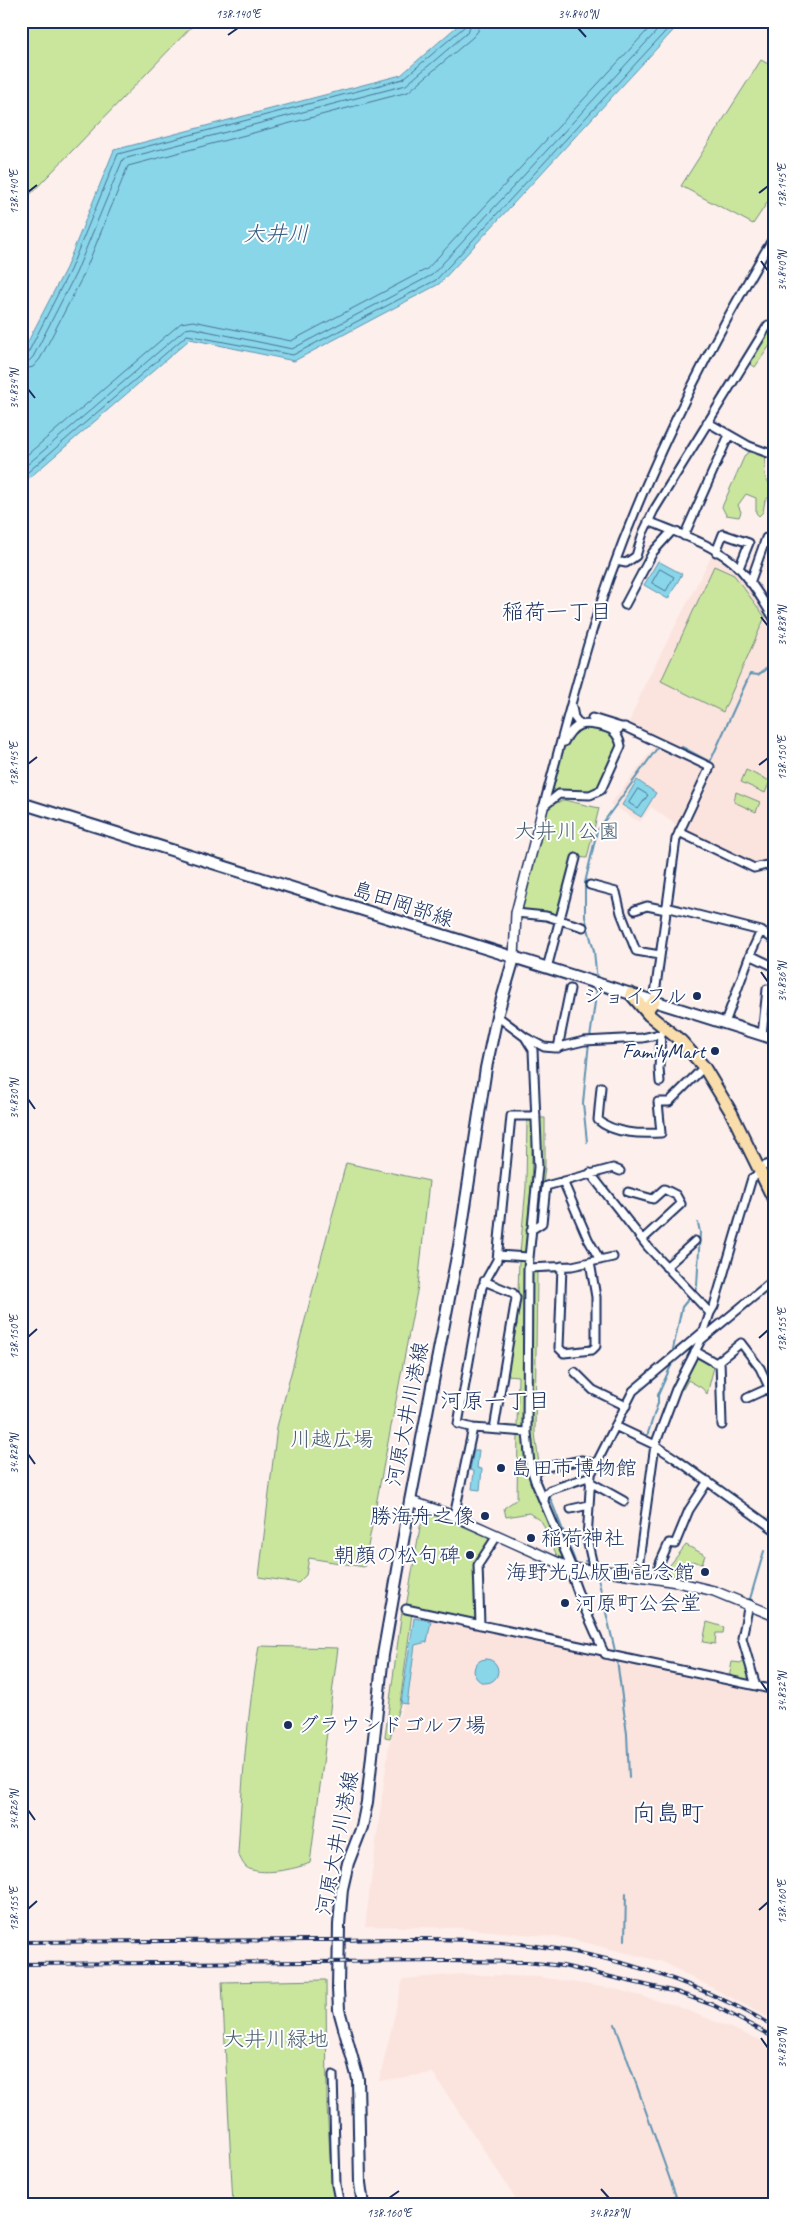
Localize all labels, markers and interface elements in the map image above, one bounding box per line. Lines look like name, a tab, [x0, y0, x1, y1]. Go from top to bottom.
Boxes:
text: 138.140°E	[216, 6, 262, 22]
text: 34.840°N	[558, 6, 600, 22]
text: 138.145°E	[774, 162, 790, 208]
text: 138.140°E	[6, 168, 22, 214]
water label: 大井川	[243, 220, 309, 248]
text: 34.840°N	[774, 249, 790, 291]
text: 34.834°N	[6, 367, 22, 409]
district label: 稲荷一丁目	[502, 598, 612, 626]
text: 34.838°N	[774, 604, 790, 646]
text: 138.150°E	[774, 734, 790, 780]
text: 138.145°E	[6, 740, 22, 786]
park label: 大井川公園	[515, 818, 620, 844]
street label: 島田岡部線	[349, 875, 457, 933]
text: 34.836°N	[774, 960, 790, 1002]
place label: ジョイフル	[583, 983, 687, 1009]
marker: ジョイフル	[691, 990, 703, 1002]
place label: FamilyMart	[622, 1038, 707, 1064]
marker: FamilyMart	[709, 1045, 721, 1057]
text: 34.830°N	[6, 1077, 22, 1119]
text: 138.155°E	[774, 1306, 790, 1352]
text: 138.150°E	[6, 1313, 22, 1359]
street label: 河原大井川港線	[380, 1339, 434, 1489]
district label: 河原一丁目	[440, 1387, 550, 1415]
park label: 川越広場	[290, 1426, 374, 1452]
text: 34.828°N	[6, 1432, 22, 1474]
place label: 島田市博物館	[511, 1455, 637, 1481]
marker: 島田市博物館	[495, 1462, 507, 1474]
place label: 勝海舟之像	[370, 1503, 475, 1529]
marker: 勝海舟之像	[479, 1510, 491, 1522]
place label: 稲荷神社	[541, 1525, 625, 1551]
marker: 稲荷神社	[525, 1532, 537, 1544]
place label: 朝顔の松句碑	[334, 1542, 460, 1568]
marker: 朝顔の松句碑	[464, 1549, 476, 1561]
place label: 海野光弘版画記念館	[506, 1559, 695, 1585]
marker: 海野光弘版画記念館	[699, 1566, 711, 1578]
place label: 河原町公会堂	[575, 1590, 701, 1616]
marker: 河原町公会堂	[559, 1597, 571, 1609]
text: 34.832°N	[774, 1670, 790, 1712]
place label: グラウンドゴルフ場	[298, 1712, 486, 1738]
marker: グラウンドゴルフ場	[282, 1719, 294, 1731]
street label: 河原大井川港線	[310, 1768, 364, 1918]
text: 34.826°N	[6, 1788, 22, 1830]
district label: 向島町	[632, 1798, 704, 1828]
text: 138.160°E	[774, 1878, 790, 1924]
text: 138.155°E	[6, 1885, 22, 1931]
park label: 大井川緑地	[224, 2026, 329, 2052]
text: 34.830°N	[774, 2026, 790, 2068]
text: 138.160°E	[367, 2205, 413, 2221]
text: 34.828°N	[589, 2205, 631, 2221]

